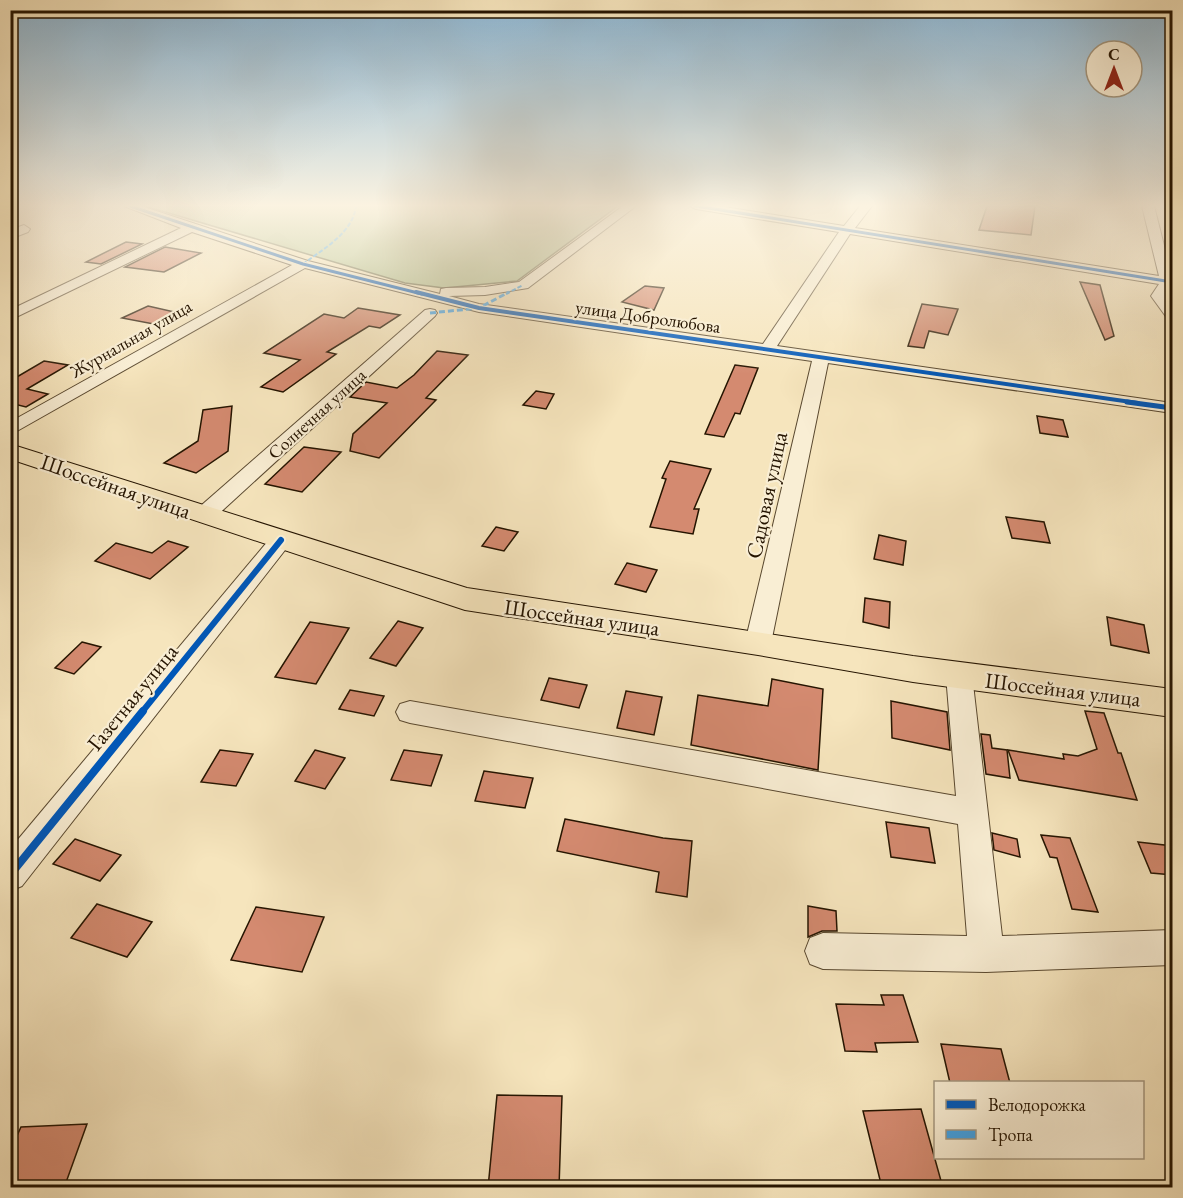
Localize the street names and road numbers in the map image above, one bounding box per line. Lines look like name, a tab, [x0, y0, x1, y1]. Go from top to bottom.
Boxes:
street label: Журнальная улица	[65, 294, 196, 383]
street label: улица Добролюбова	[574, 295, 723, 338]
street label: Солнечная улица	[263, 363, 371, 464]
street label: Садовая улица	[739, 429, 794, 561]
street label: Шоссейная улица	[37, 447, 195, 526]
street label: Шоссейная улица	[502, 592, 662, 643]
street label: Газетная улица	[80, 638, 184, 757]
street label: Шоссейная улица	[983, 666, 1143, 713]

